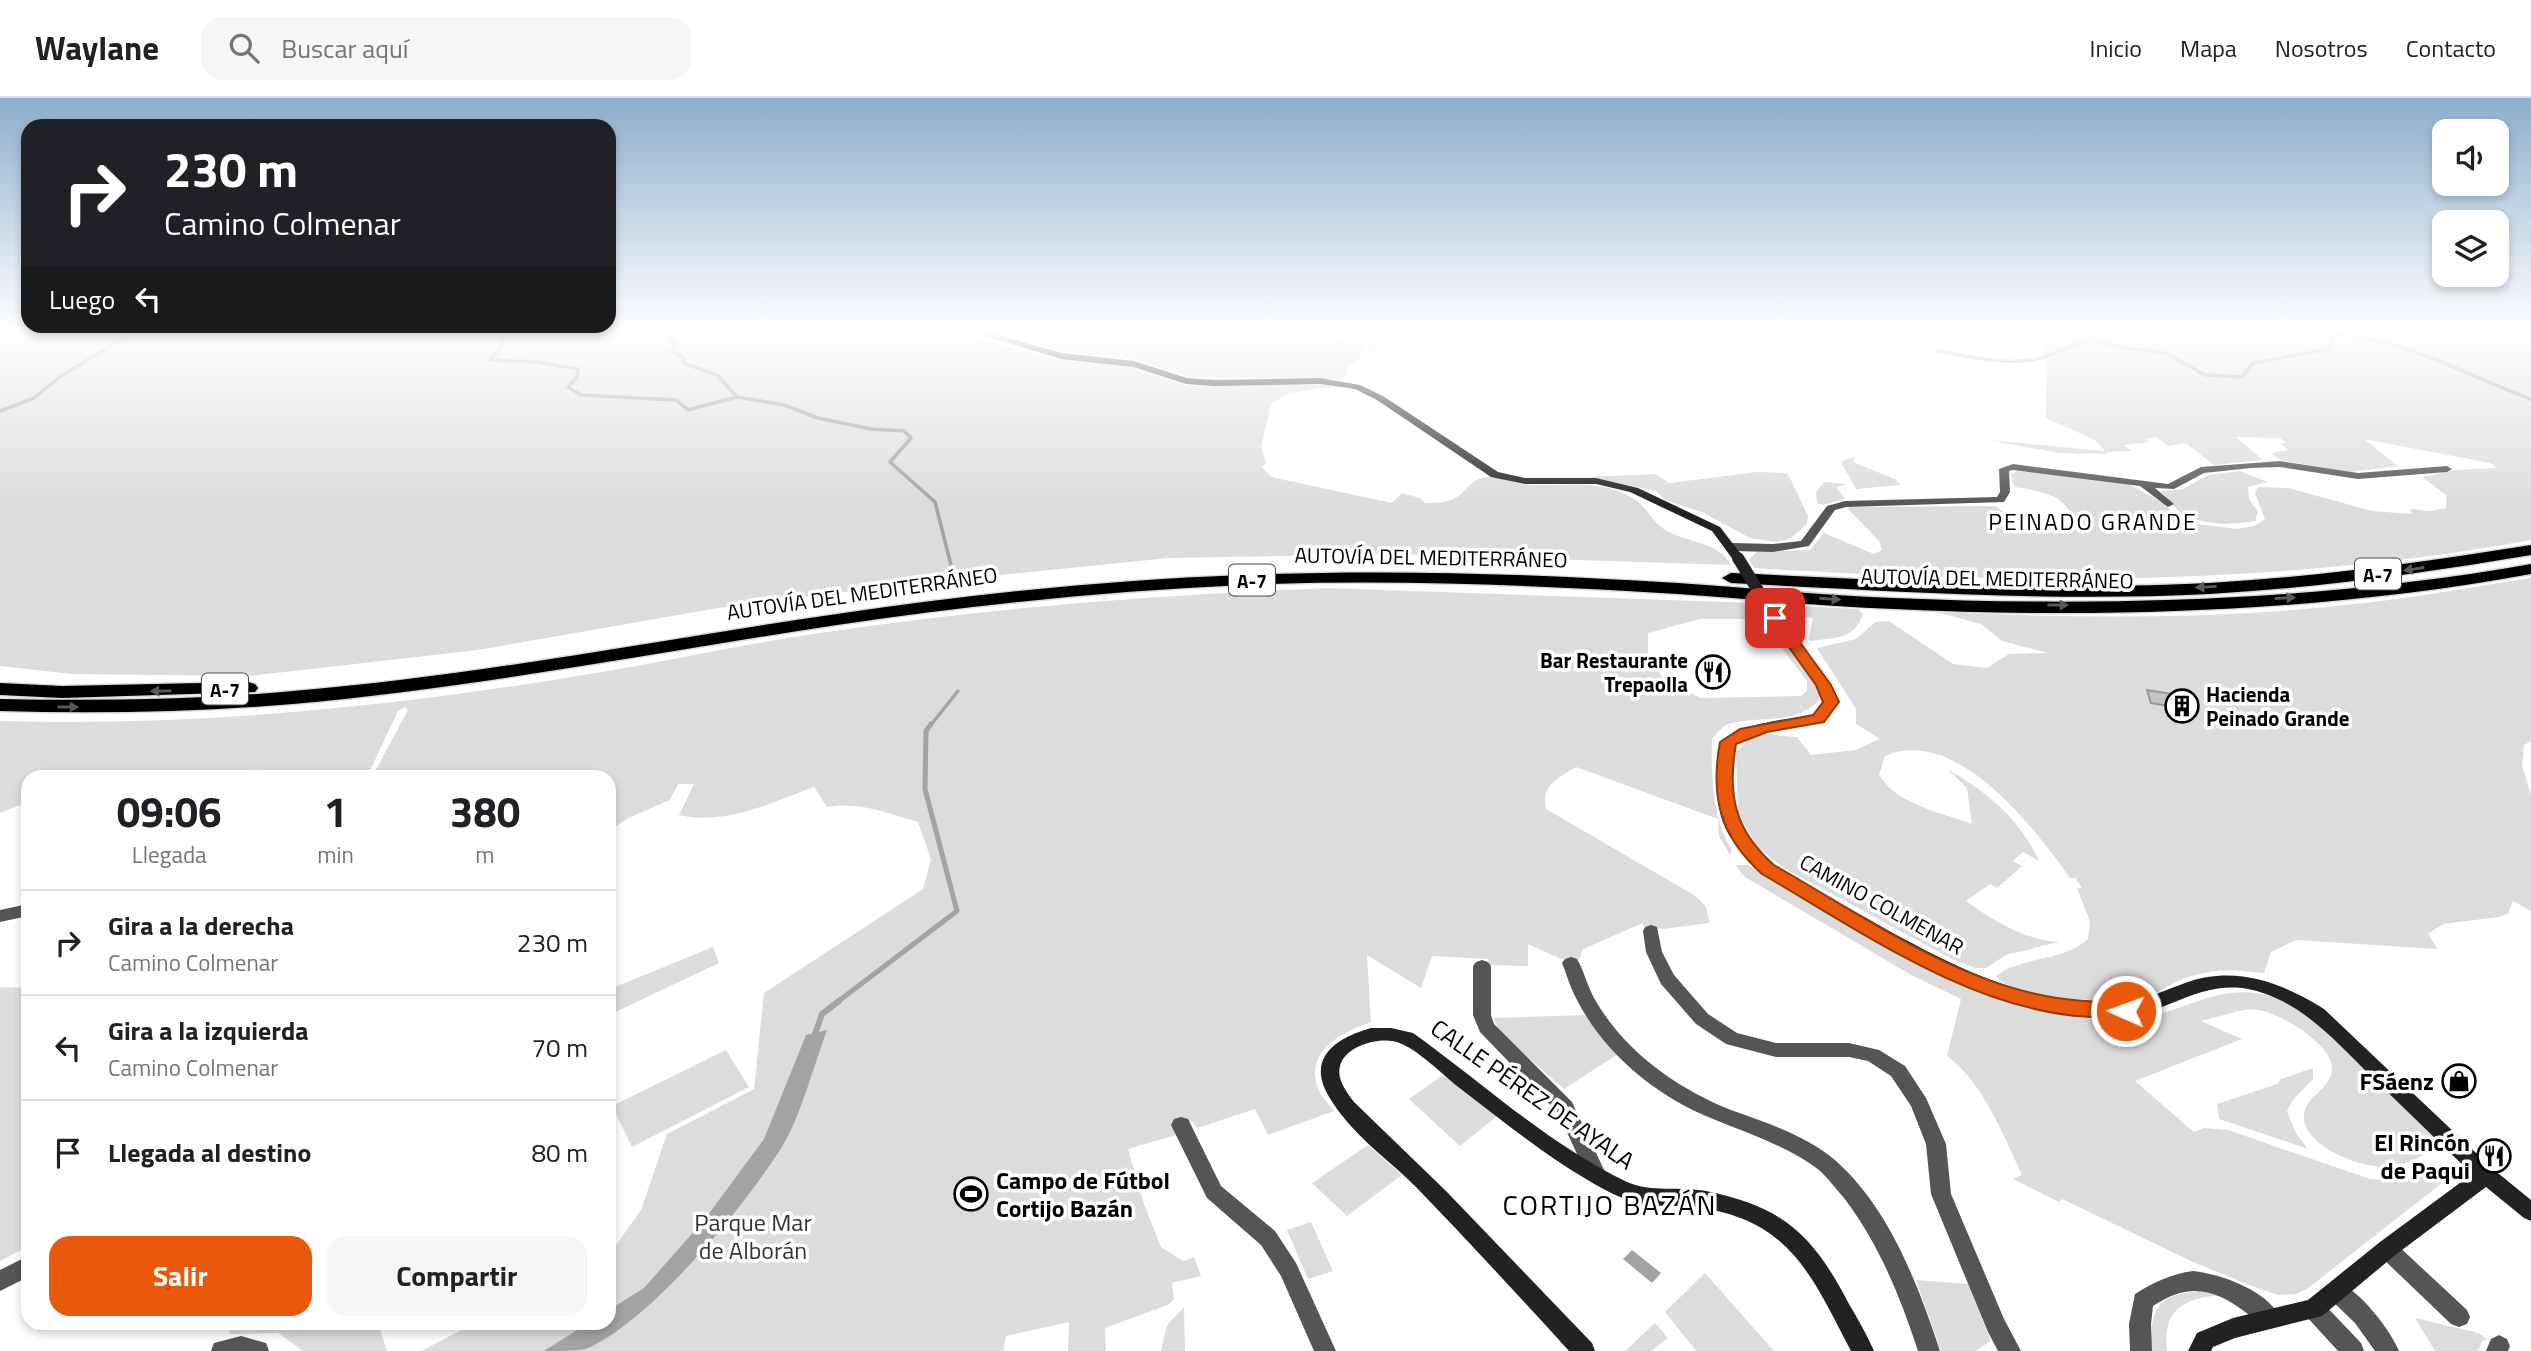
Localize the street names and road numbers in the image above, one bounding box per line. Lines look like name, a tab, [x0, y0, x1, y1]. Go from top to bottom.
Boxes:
street label: AUTOVÍA DEL MEDITERRÁNEO	[1294, 539, 1568, 575]
street label: AUTOVÍA DEL MEDITERRÁNEO	[725, 558, 999, 628]
road number: A-7	[2355, 559, 2401, 589]
street label: AUTOVÍA DEL MEDITERRÁNEO	[1860, 560, 2134, 596]
road number: A-7	[1229, 565, 1275, 596]
road number: A-7	[202, 674, 248, 704]
street label: CAMINO COLMENAR	[1794, 846, 1970, 962]
street label: CALLE PÉREZ DE AYALA	[1424, 1010, 1642, 1178]

